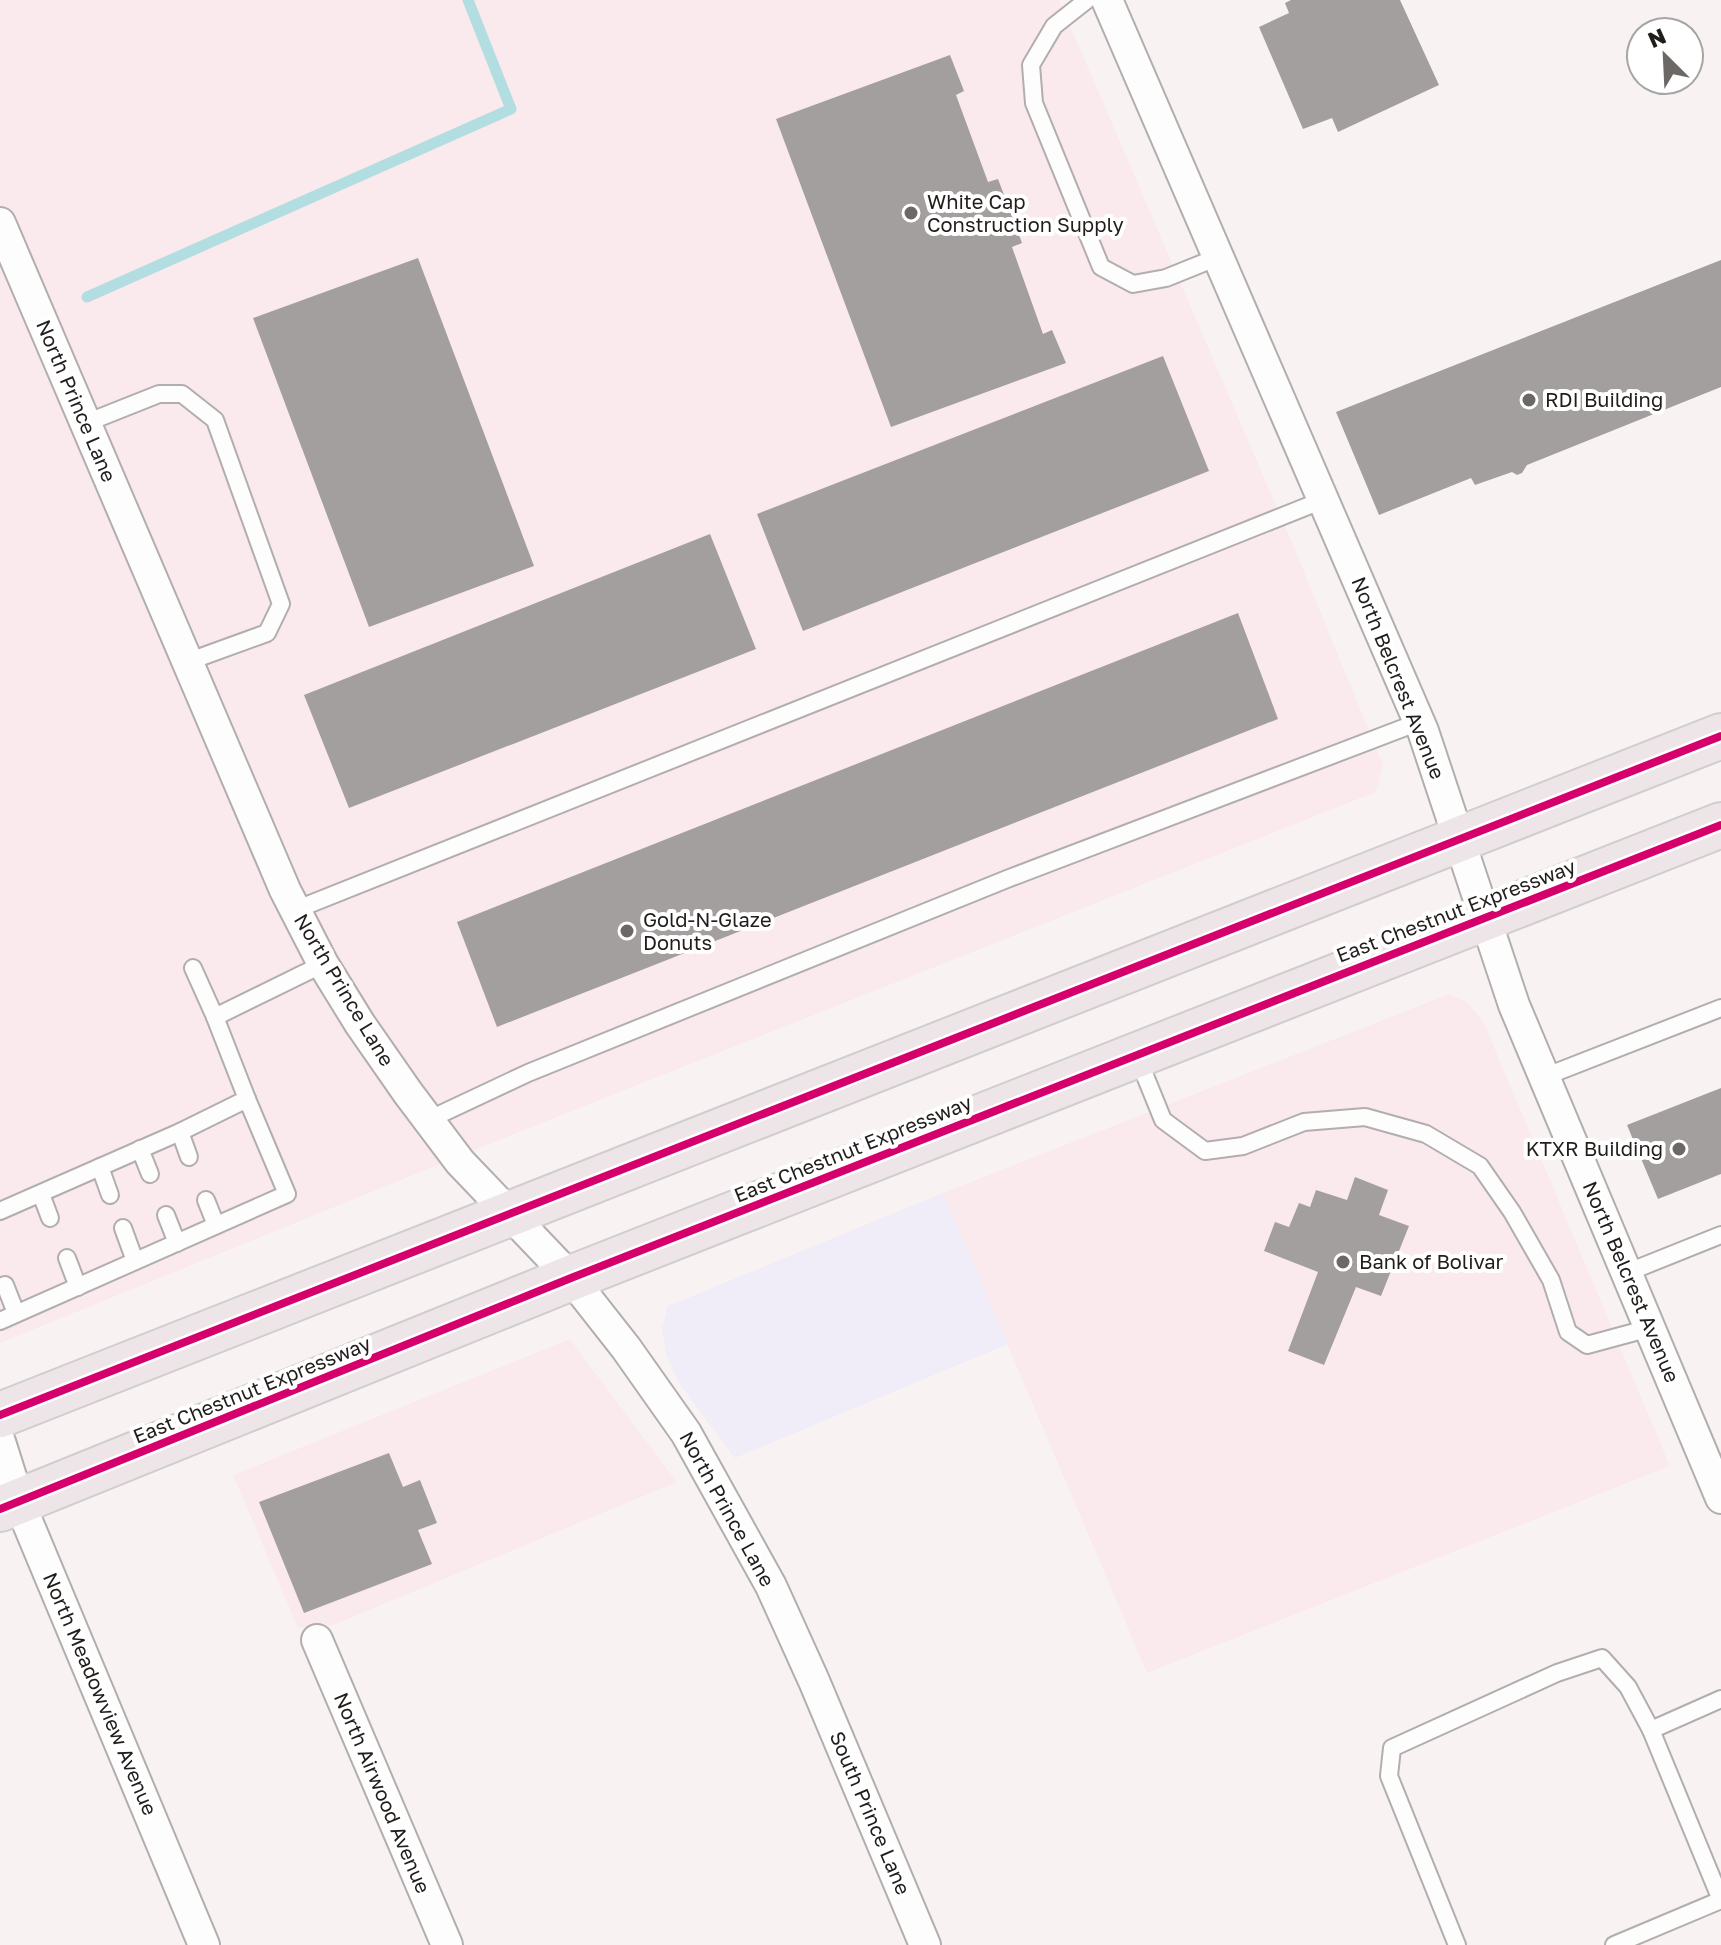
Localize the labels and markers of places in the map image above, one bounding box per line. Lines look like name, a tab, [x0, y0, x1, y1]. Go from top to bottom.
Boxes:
place label: White Cap Construction Supply	[927, 189, 1124, 236]
marker: White Cap Construction Supply	[902, 204, 920, 222]
place label: RDI Building	[1545, 387, 1663, 411]
marker: RDI Building	[1520, 391, 1538, 409]
place label: Gold-N-Glaze Donuts	[643, 907, 772, 954]
marker: Gold-N-Glaze Donuts	[618, 922, 636, 940]
place label: KTXR Building	[1526, 1136, 1663, 1160]
marker: KTXR Building	[1670, 1140, 1688, 1158]
place label: Bank of Bolivar	[1359, 1249, 1503, 1273]
marker: Bank of Bolivar	[1334, 1253, 1352, 1271]

